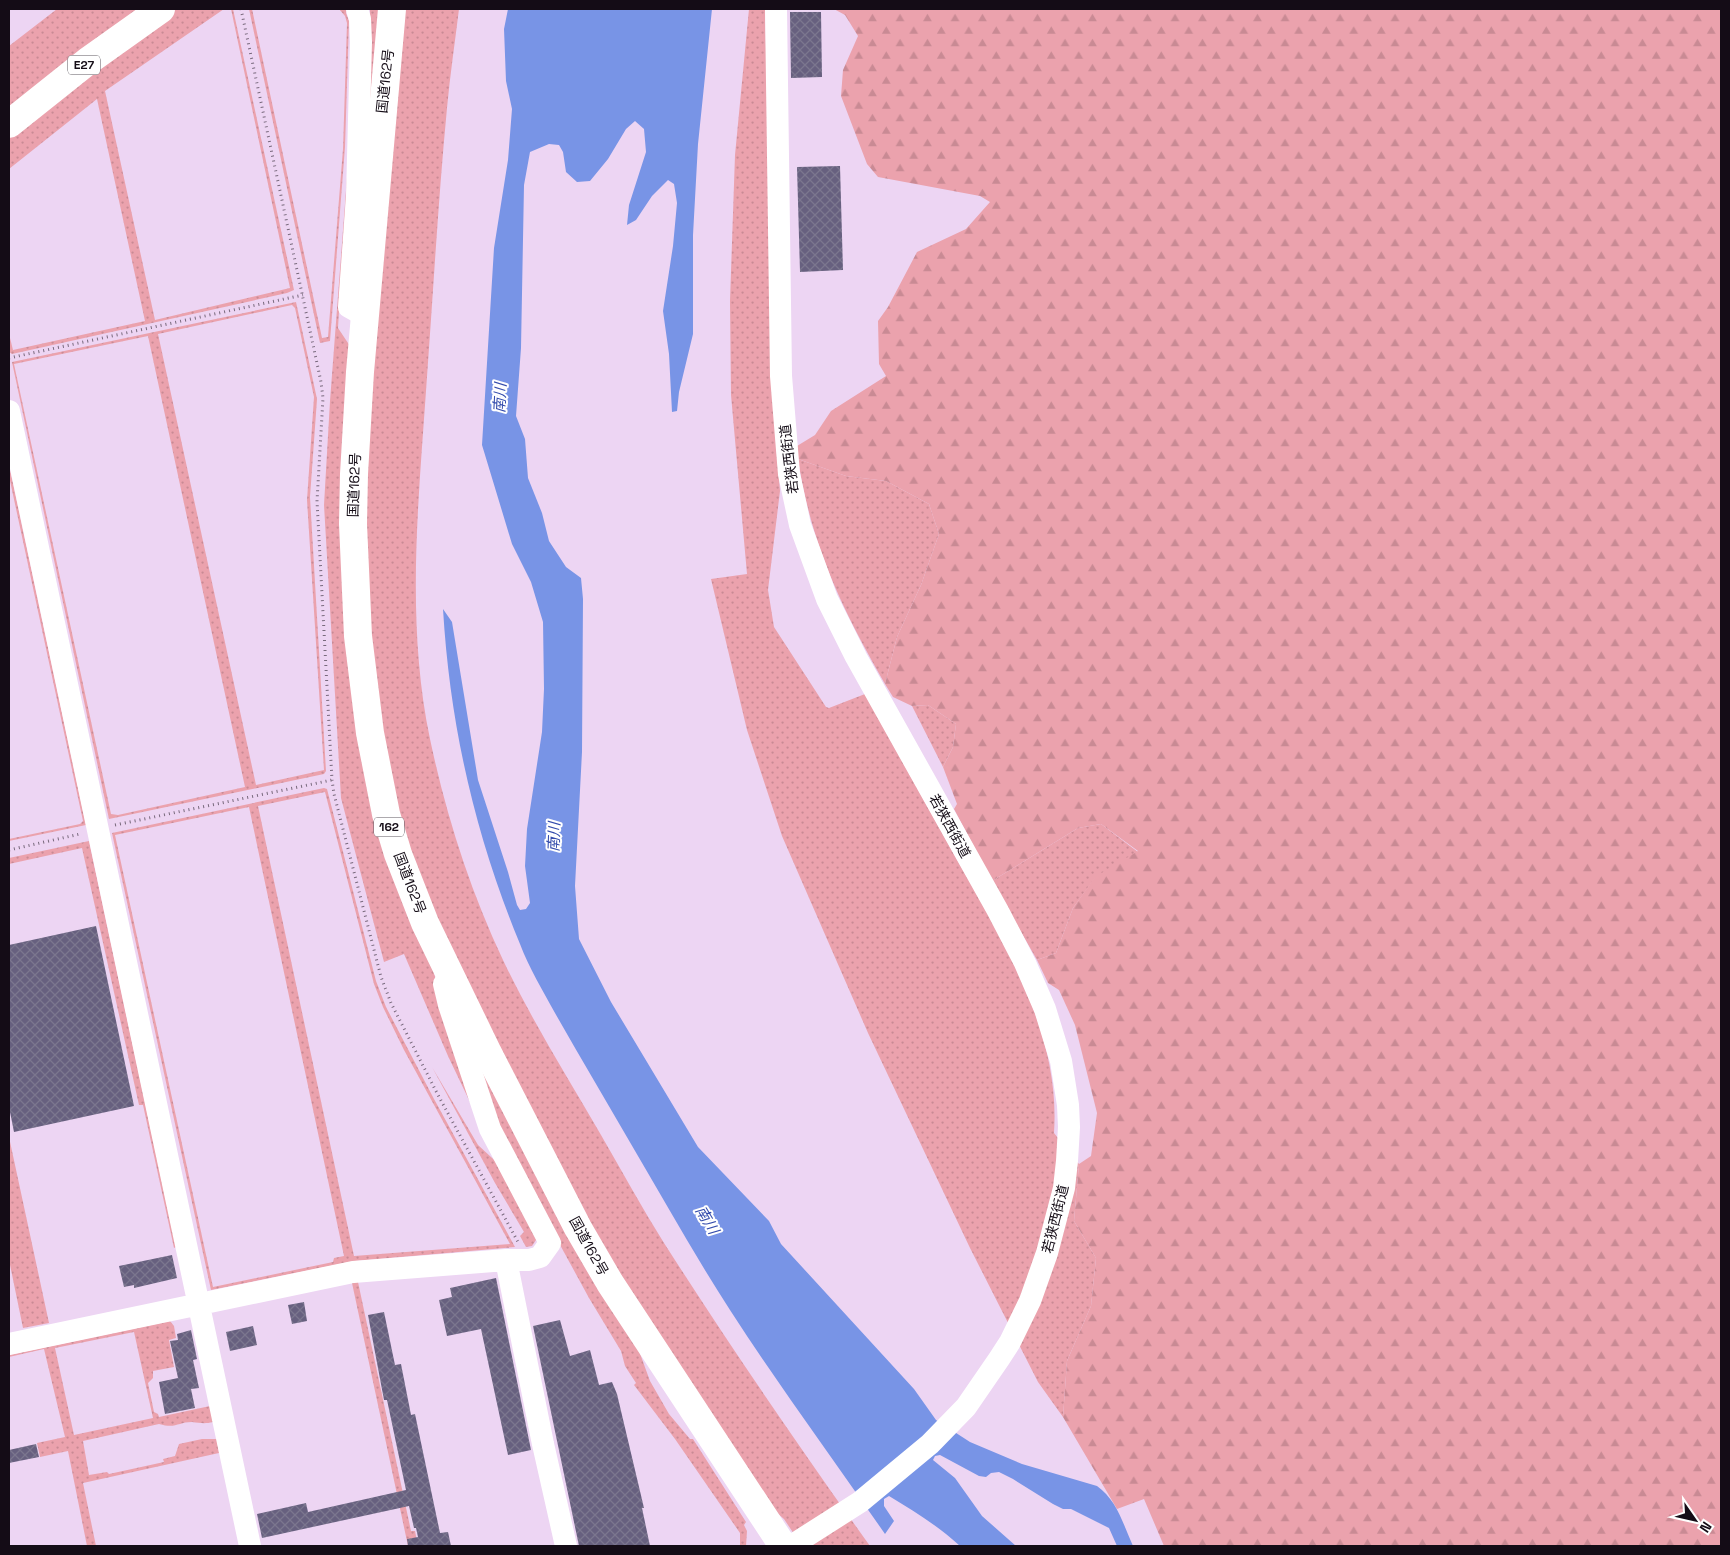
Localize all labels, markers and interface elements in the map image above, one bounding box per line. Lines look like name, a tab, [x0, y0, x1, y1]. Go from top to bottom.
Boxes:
street label: 国道162号	[373, 48, 397, 114]
road number: E27	[68, 56, 100, 74]
water label: 南川	[489, 381, 510, 413]
street label: 若狭西街道	[776, 423, 802, 495]
street label: 国道162号	[344, 452, 364, 518]
street label: 若狭西街道	[925, 791, 975, 861]
road number: 162	[374, 818, 404, 836]
water label: 南川	[543, 820, 564, 852]
street label: 国道162号	[390, 850, 430, 916]
street label: 若狭西街道	[1038, 1183, 1072, 1255]
water label: 南川	[692, 1202, 724, 1239]
street label: 国道162号	[565, 1213, 613, 1279]
north arrow	[1670, 1495, 1720, 1545]
text: N	[1696, 1518, 1716, 1536]

